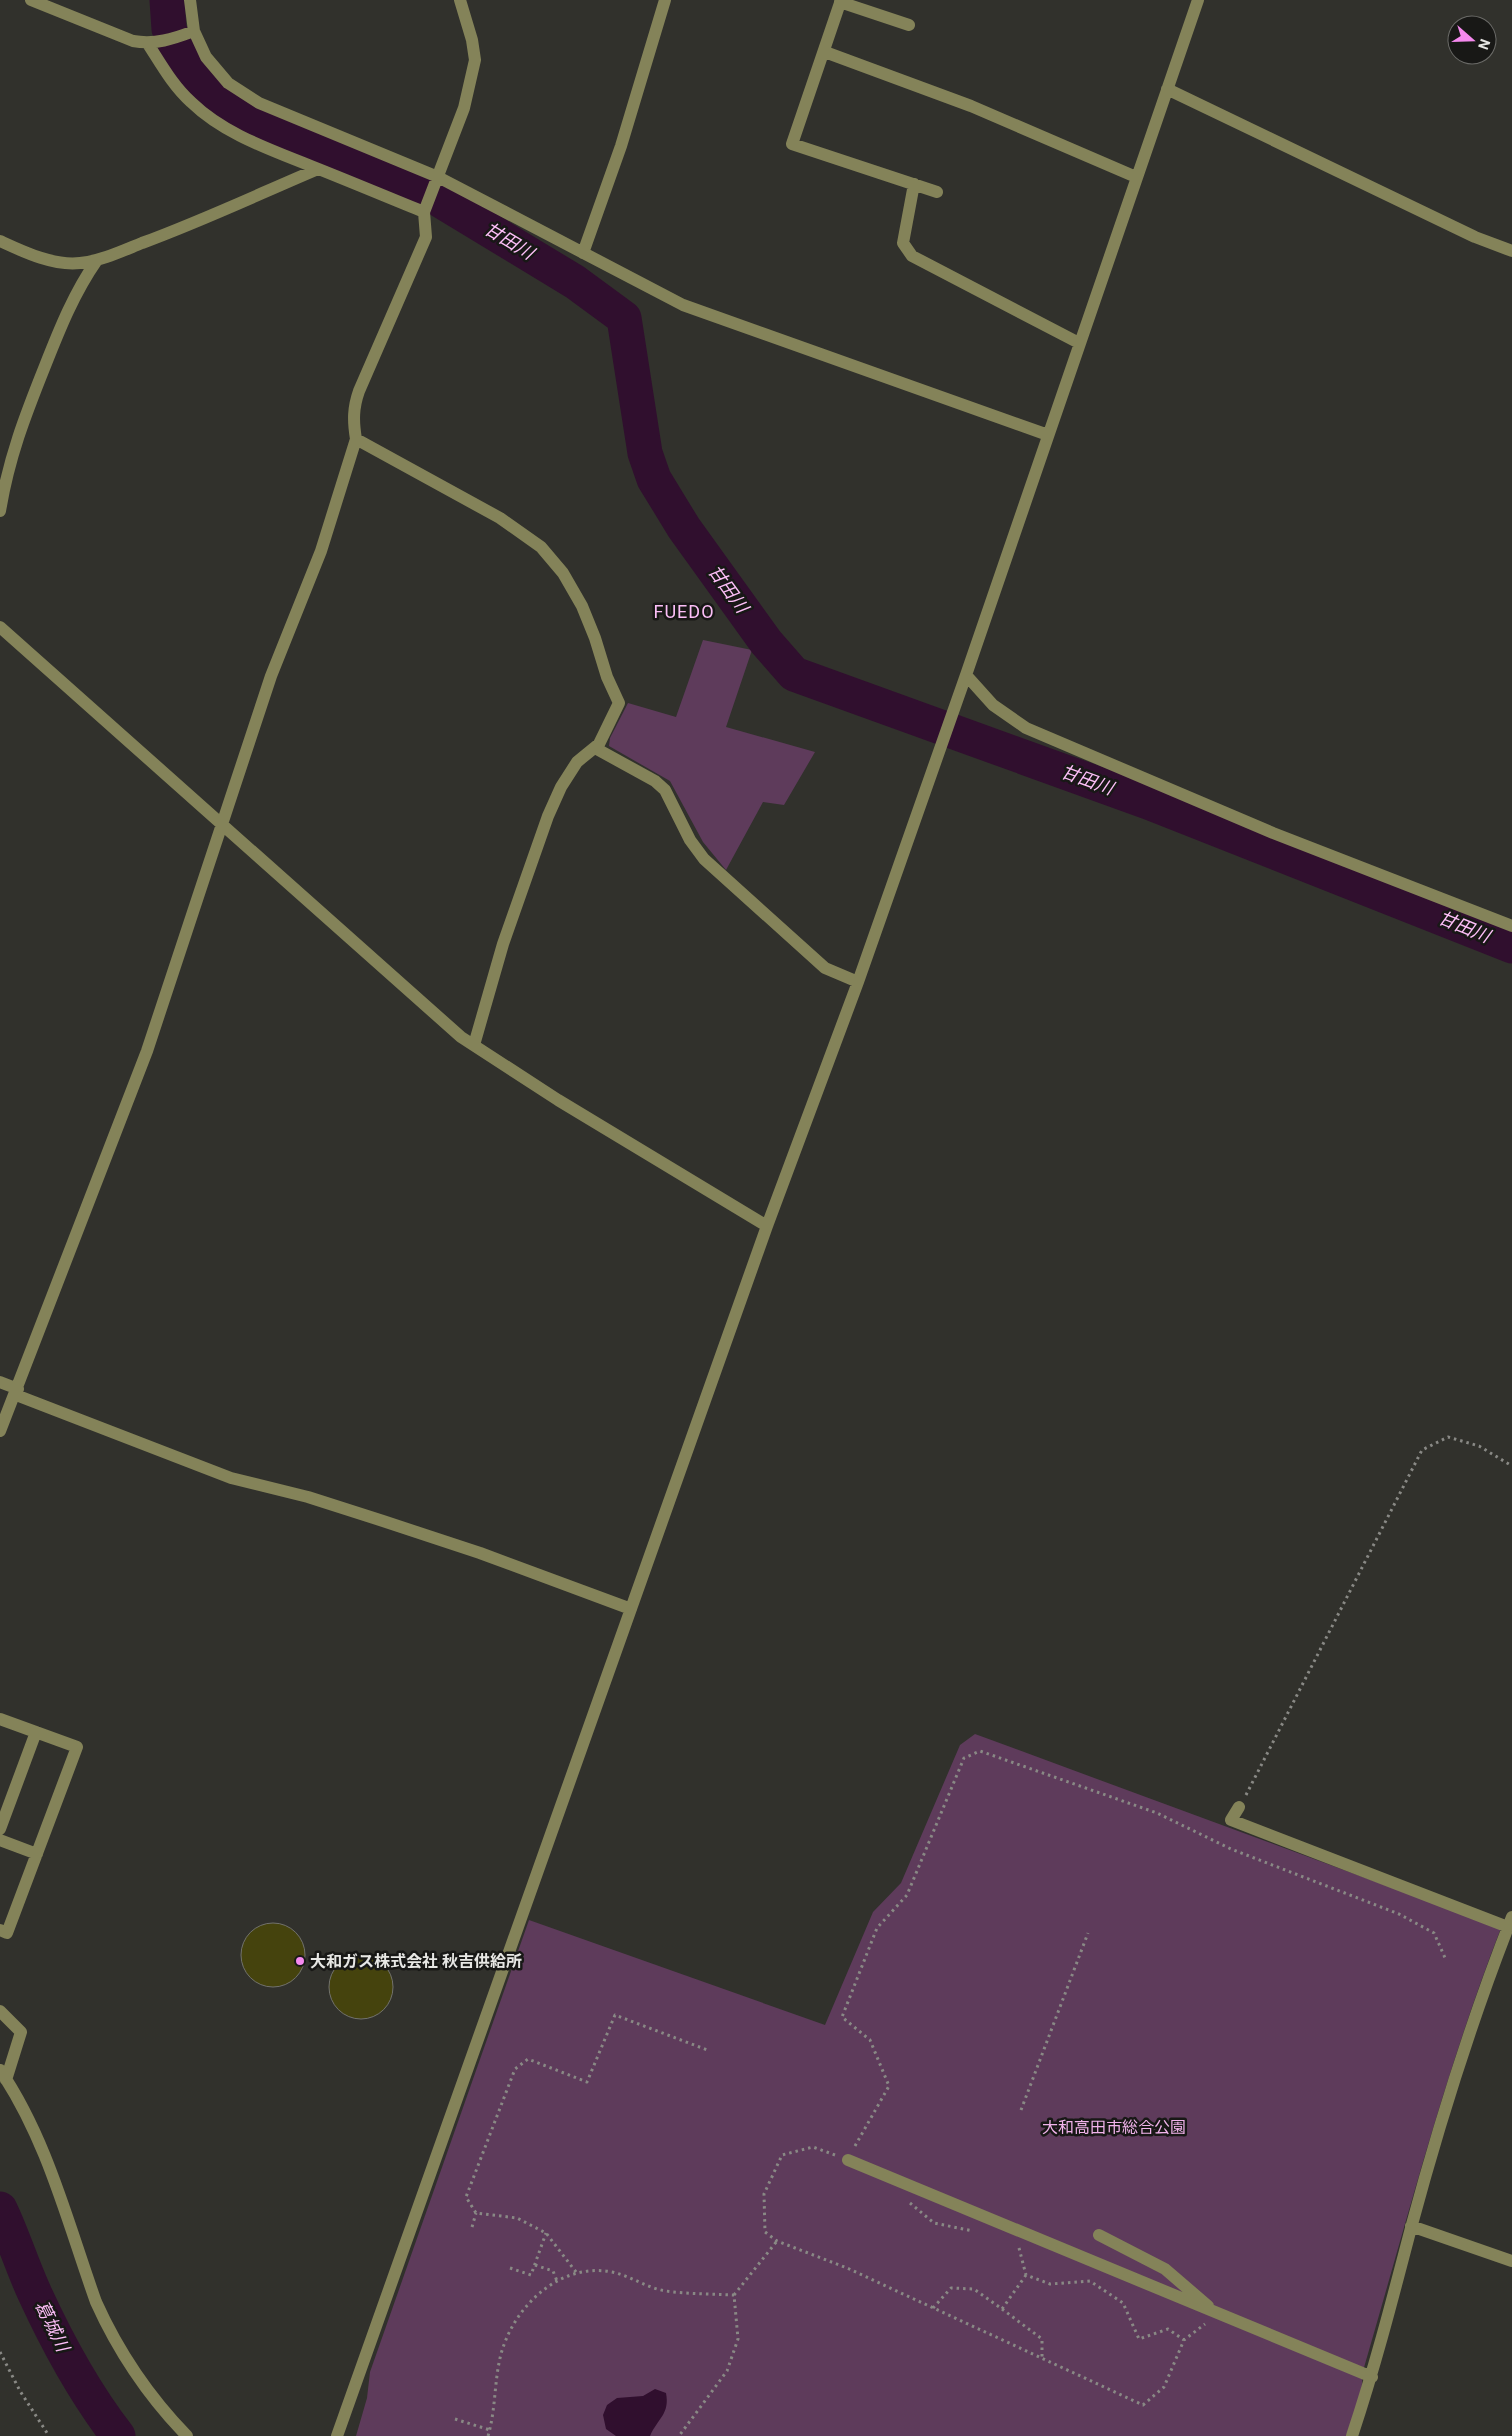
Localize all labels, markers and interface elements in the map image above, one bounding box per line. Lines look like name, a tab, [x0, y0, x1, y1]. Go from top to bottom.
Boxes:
north arrow	[1447, 15, 1497, 65]
text: N	[1475, 37, 1493, 52]
water label: 甘田川	[481, 218, 540, 265]
water label: 甘田川	[704, 561, 754, 618]
district label: FUEDO	[653, 601, 715, 622]
water label: 甘田川	[1058, 760, 1118, 799]
water label: 甘田川	[1435, 907, 1495, 947]
place label: 大和ガス株式会社 秋吉供給所	[310, 1952, 522, 1971]
marker: 大和ガス株式会社 秋吉供給所	[294, 1955, 306, 1967]
park label: 大和高田市総合公園	[1042, 2118, 1186, 2137]
water label: 葛城川	[31, 2297, 75, 2356]

